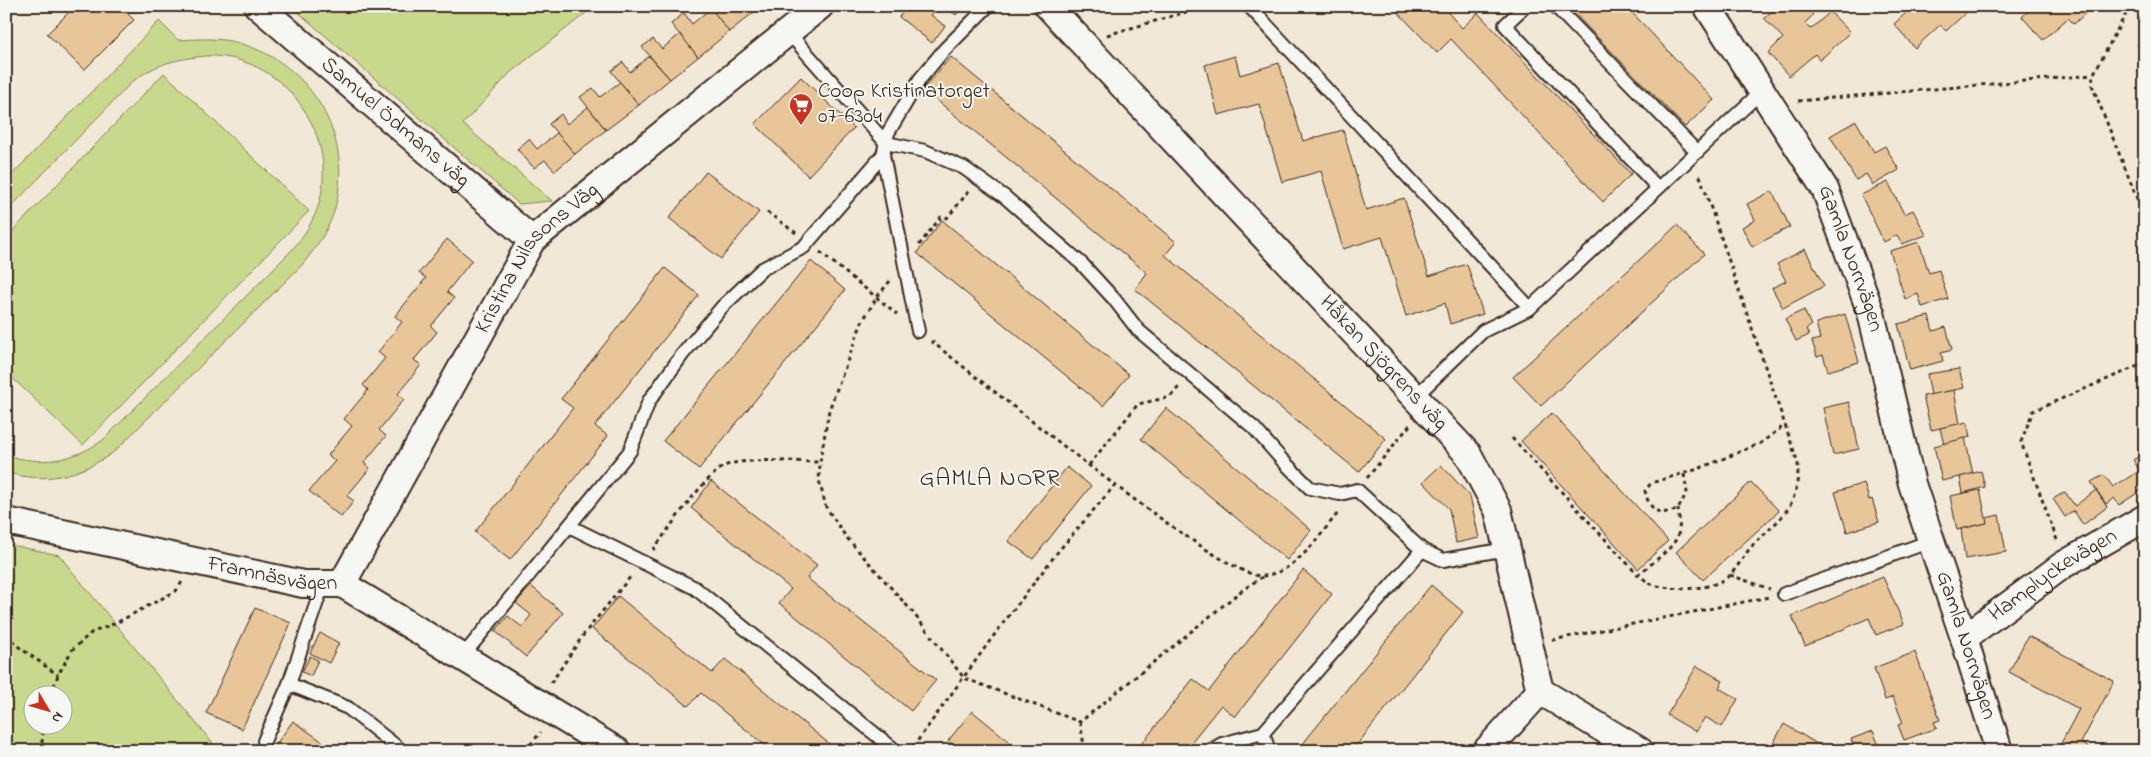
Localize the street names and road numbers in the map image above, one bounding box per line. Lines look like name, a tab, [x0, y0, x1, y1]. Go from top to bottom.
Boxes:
street label: Samuel Ödmans väg	[313, 50, 477, 197]
street label: Kristina Nilssons Väg	[467, 175, 607, 339]
street label: Gamla Norrvägen	[1809, 181, 1891, 335]
street label: Håkan Sjögrens väg	[1311, 288, 1455, 439]
street label: Hamplyckevägen	[1982, 521, 2124, 630]
street label: Framnäsvägen	[203, 548, 337, 601]
street label: Gamla Norrvägen	[1927, 567, 2004, 724]

